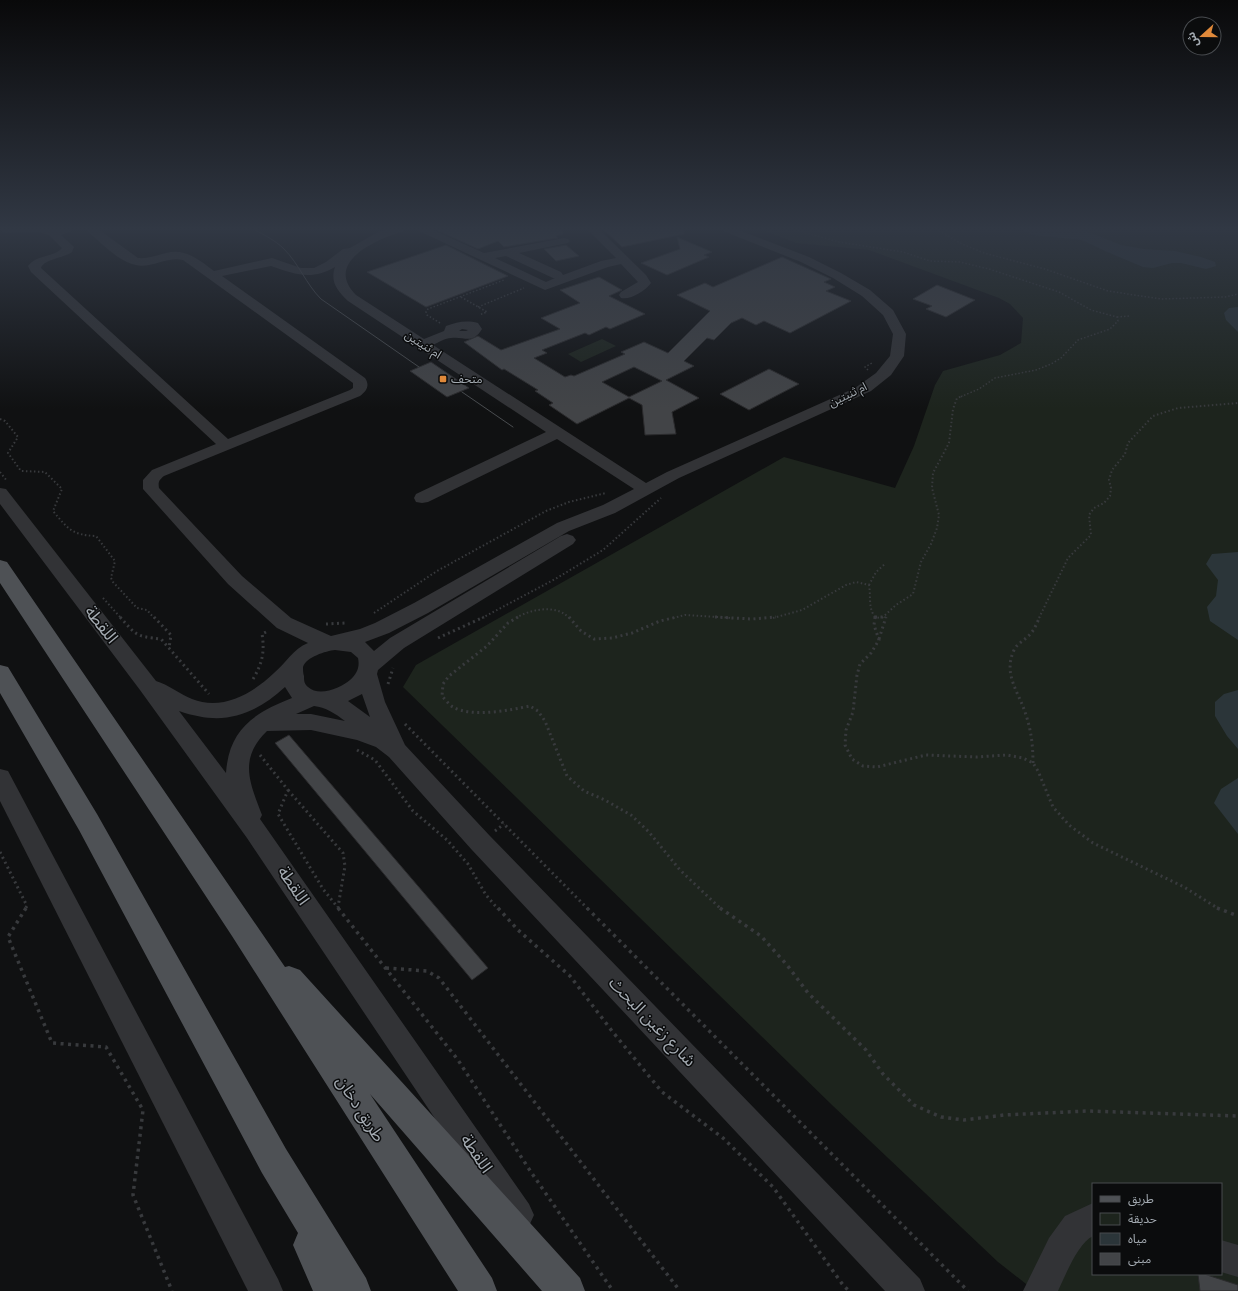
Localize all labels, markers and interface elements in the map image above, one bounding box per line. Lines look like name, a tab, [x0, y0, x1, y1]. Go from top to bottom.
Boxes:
north arrow	[1182, 16, 1222, 56]
text: ش	[1183, 30, 1203, 49]
street label: ام ثنيتين	[401, 327, 445, 363]
place label: متحف	[451, 371, 483, 388]
marker: متحف	[438, 374, 448, 384]
street label: ام ثنيتين	[826, 378, 870, 412]
street label: اللقطة	[79, 601, 123, 649]
street label: اللقطة	[271, 862, 315, 910]
street label: شارع زغين البحث	[603, 972, 701, 1072]
street label: طريق دخان	[330, 1071, 390, 1147]
street label: اللقطة	[454, 1130, 498, 1178]
legend	[1092, 1183, 1222, 1275]
text: طريق	[1128, 1191, 1154, 1208]
text: حديقة	[1128, 1211, 1157, 1228]
text: مياه	[1128, 1231, 1147, 1248]
text: مبنى	[1128, 1251, 1151, 1268]

